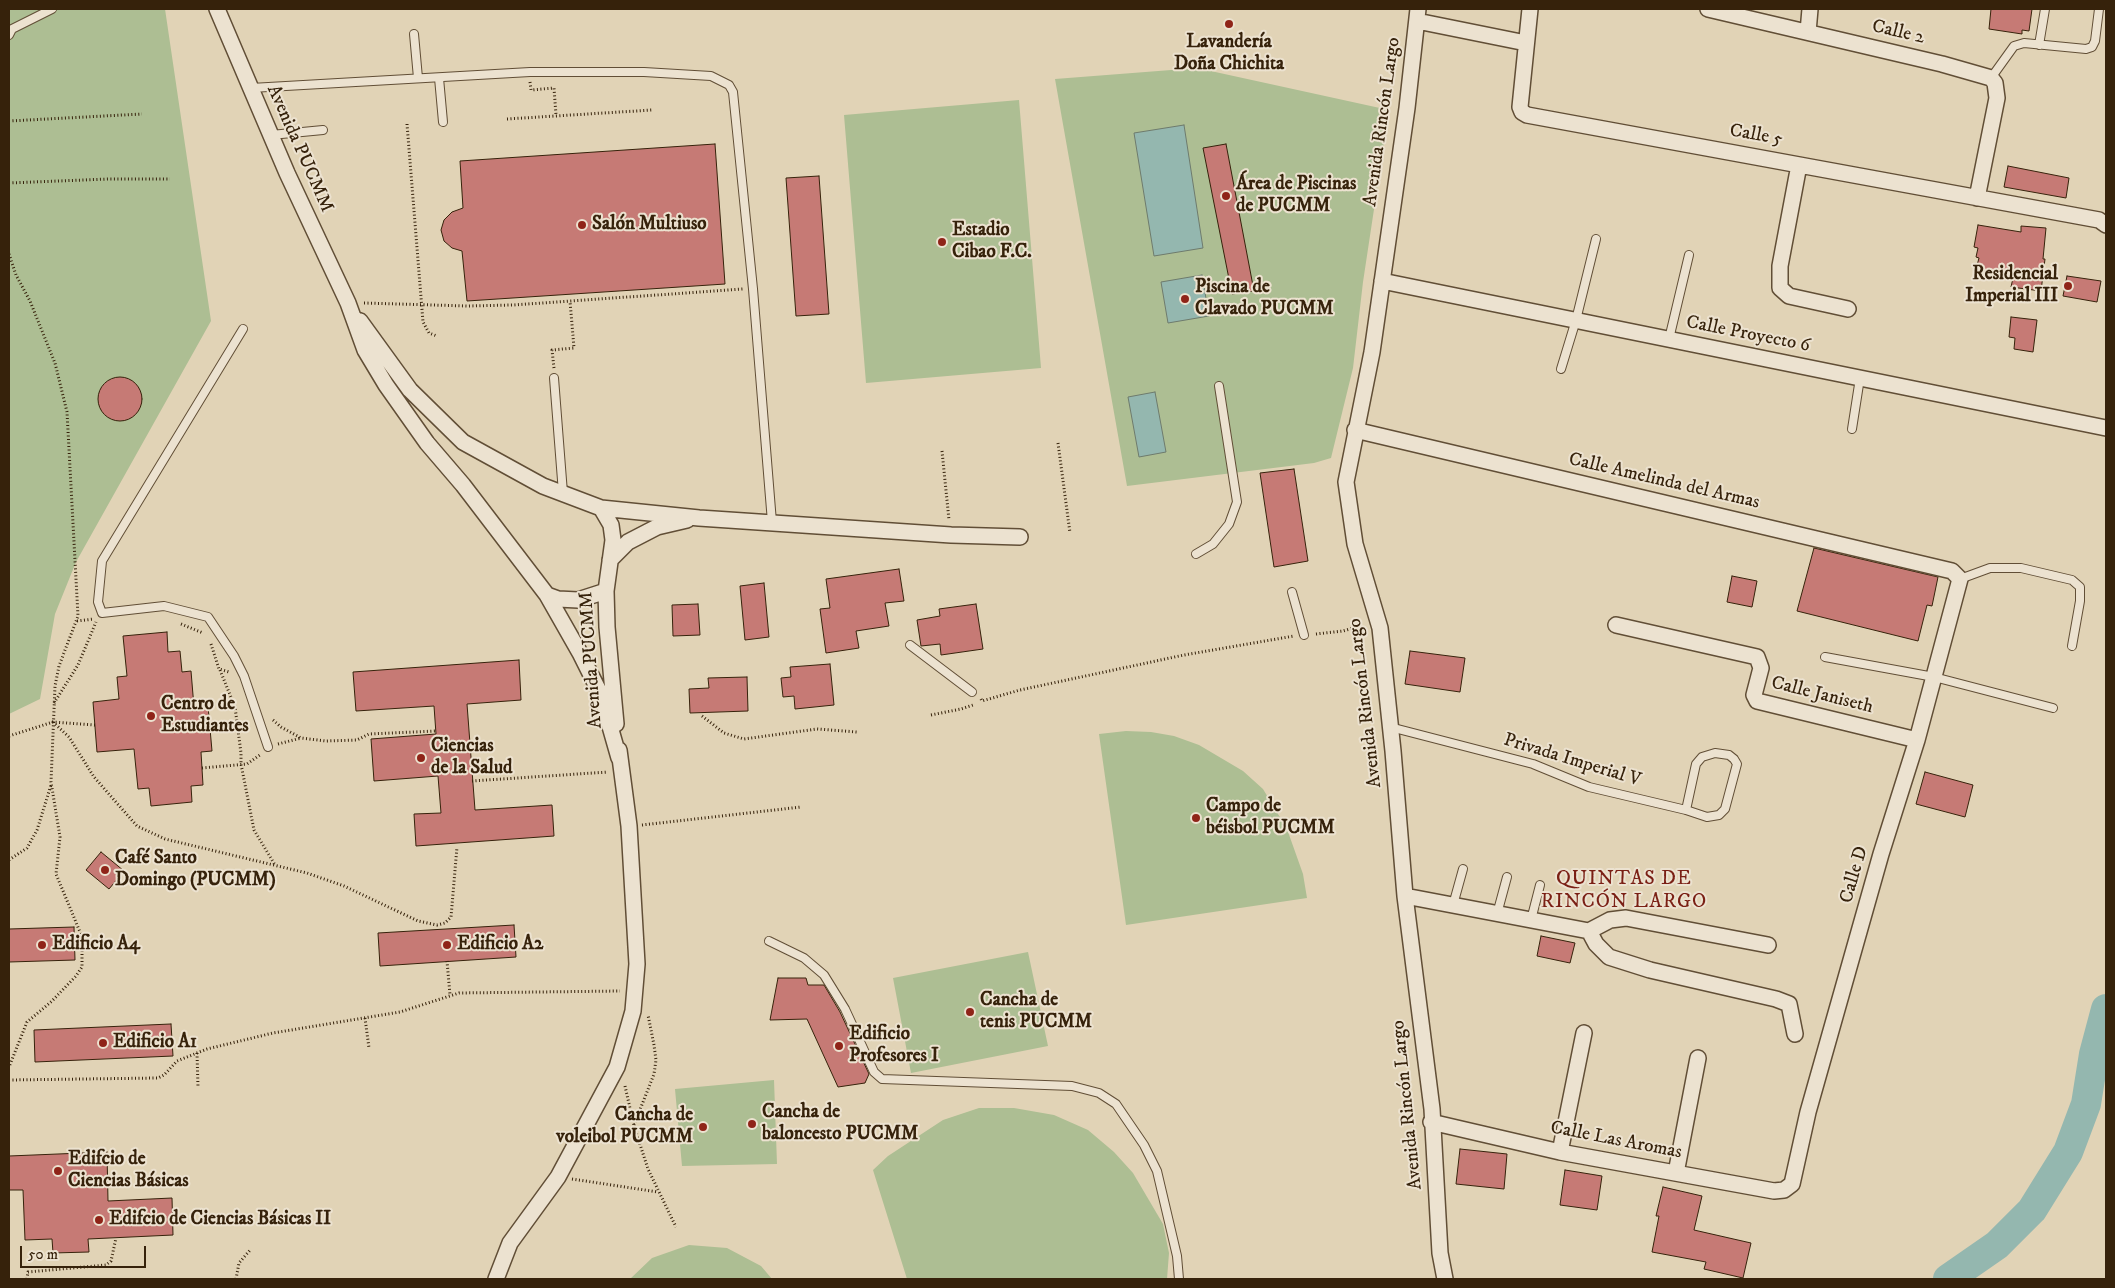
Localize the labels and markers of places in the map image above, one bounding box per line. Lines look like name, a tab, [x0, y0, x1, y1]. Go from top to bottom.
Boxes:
marker: Lavandería Doña Chichita	[1223, 18, 1235, 30]
place label: Lavandería Doña Chichita	[1174, 32, 1284, 76]
place label: Área de Piscinas de PUCMM	[1236, 174, 1356, 218]
marker: Área de Piscinas de PUCMM	[1220, 190, 1232, 202]
place label: Salón Multiuso	[592, 214, 706, 236]
marker: Salón Multiuso	[576, 219, 588, 231]
place label: Estadio Cibao F.C.	[952, 220, 1032, 264]
marker: Estadio Cibao F.C.	[936, 236, 948, 248]
place label: Residencial Imperial III	[1965, 264, 2058, 308]
place label: Piscina de Clavado PUCMM	[1195, 277, 1334, 321]
marker: Residencial Imperial III	[2062, 280, 2074, 292]
marker: Piscina de Clavado PUCMM	[1179, 293, 1191, 305]
place label: Centro de Estudiantes	[161, 694, 249, 738]
marker: Centro de Estudiantes	[145, 710, 157, 722]
place label: Ciencias de la Salud	[431, 736, 513, 780]
marker: Ciencias de la Salud	[415, 752, 427, 764]
place label: Campo de béisbol PUCMM	[1206, 796, 1335, 840]
marker: Campo de béisbol PUCMM	[1190, 812, 1202, 824]
place label: Café Santo Domingo (PUCMM)	[115, 848, 276, 892]
marker: Café Santo Domingo (PUCMM)	[99, 864, 111, 876]
place label: Edificio A4	[52, 934, 140, 956]
place label: Edificio A2	[457, 934, 543, 956]
marker: Edificio A4	[36, 939, 48, 951]
marker: Edificio A2	[441, 939, 453, 951]
place label: Cancha de tenis PUCMM	[980, 990, 1092, 1034]
marker: Cancha de tenis PUCMM	[964, 1006, 976, 1018]
place label: Edificio Profesores I	[849, 1024, 939, 1068]
place label: Edificio A1	[113, 1032, 197, 1054]
marker: Edificio A1	[97, 1037, 109, 1049]
marker: Edificio Profesores I	[833, 1040, 845, 1052]
place label: Cancha de baloncesto PUCMM	[762, 1102, 918, 1146]
place label: Cancha de voleibol PUCMM	[556, 1105, 693, 1149]
marker: Cancha de baloncesto PUCMM	[746, 1118, 758, 1130]
marker: Cancha de voleibol PUCMM	[697, 1121, 709, 1133]
place label: Edifcio de Ciencias Básicas	[68, 1149, 189, 1193]
marker: Edifcio de Ciencias Básicas	[52, 1165, 64, 1177]
place label: Edifcio de Ciencias Básicas II	[109, 1209, 331, 1231]
marker: Edifcio de Ciencias Básicas II	[93, 1214, 105, 1226]

